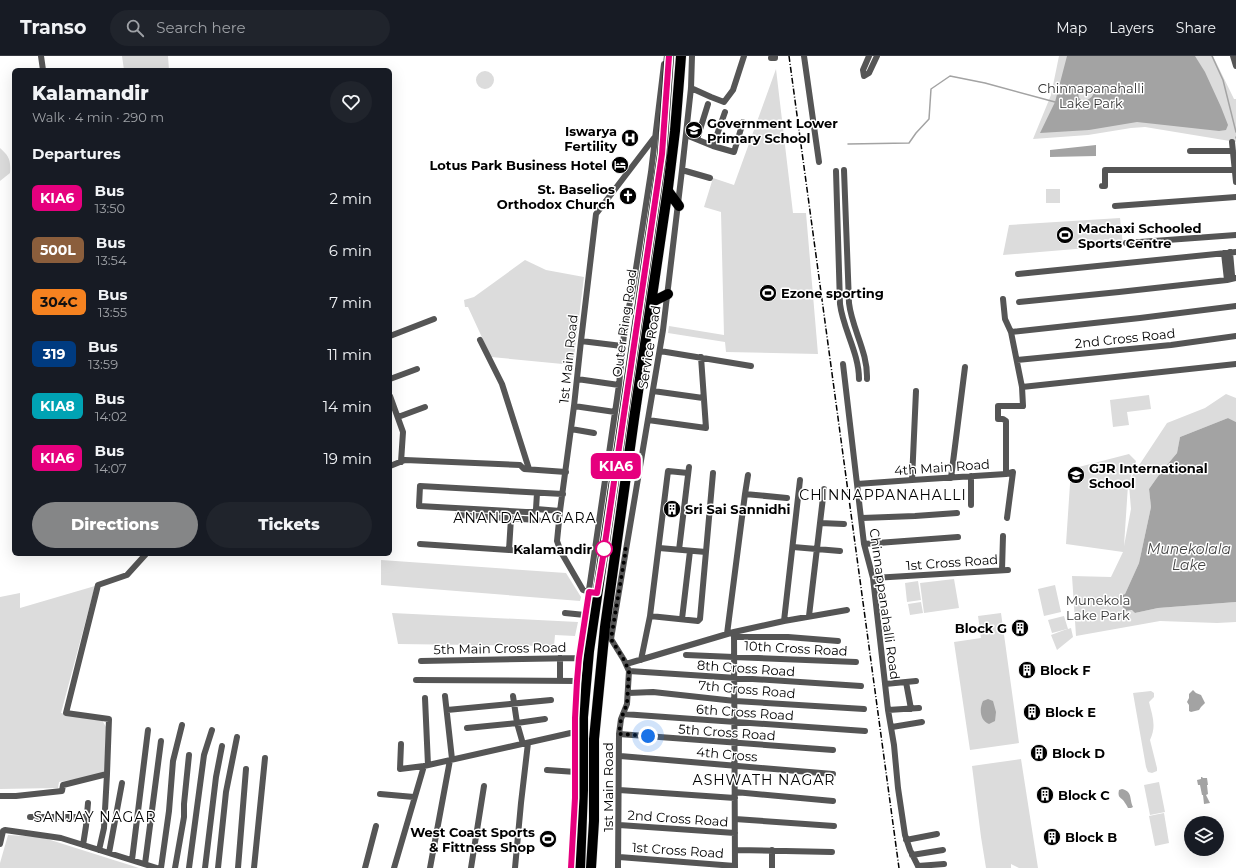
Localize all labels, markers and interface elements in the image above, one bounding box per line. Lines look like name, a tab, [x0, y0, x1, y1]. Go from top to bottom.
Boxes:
search box	[110, 10, 390, 46]
text: Transo	[20, 16, 86, 39]
icon: search	[124, 17, 146, 39]
text: Search here	[156, 18, 246, 37]
text: Map	[1056, 19, 1087, 37]
text: Layers	[1109, 19, 1154, 37]
text: Share	[1176, 19, 1216, 37]
park label: Chinnapanahalli Lake Park	[1038, 80, 1144, 111]
button: heart	[330, 81, 372, 123]
text: Kalamandir	[32, 82, 149, 105]
text: Walk · 4 min · 290 m	[32, 109, 164, 125]
place label: Government Lower Primary School	[707, 115, 838, 146]
school or university icon: Government Lower Primary School	[684, 120, 704, 140]
place label: Iswarya Fertility	[564, 123, 617, 154]
hospital icon: Iswarya Fertility	[620, 128, 640, 148]
text: Departures	[32, 144, 121, 163]
hotel icon: Lotus Park Business Hotel	[610, 155, 630, 175]
place label: Lotus Park Business Hotel	[429, 157, 607, 173]
text: Bus	[94, 181, 124, 200]
place label: St. Baselios Orthodox Church	[497, 181, 615, 212]
church icon: St. Baselios Orthodox Church	[618, 186, 638, 206]
text: KIA6	[40, 189, 74, 207]
text: 2 min	[329, 189, 372, 208]
text: 13:50	[94, 200, 125, 216]
place label: Machaxi Schooled Sports Centre	[1078, 220, 1202, 251]
sports icon: Machaxi Schooled Sports Centre	[1055, 225, 1075, 245]
text: Bus	[96, 233, 126, 252]
text: 500L	[40, 241, 76, 259]
text: 6 min	[329, 241, 372, 260]
text: 13:54	[96, 252, 127, 268]
street label: Outer Ring Road	[608, 268, 640, 378]
sports icon: Ezone sporting	[758, 283, 778, 303]
text: Bus	[98, 285, 127, 304]
place label: Ezone sporting	[781, 285, 884, 301]
text: 304C	[40, 293, 78, 311]
text: 7 min	[329, 293, 372, 312]
text: 13:55	[98, 304, 127, 320]
street label: Service Road	[635, 304, 663, 390]
street label: 1st Main Road	[555, 314, 581, 404]
street label: 2nd Cross Road	[1074, 325, 1176, 351]
text: Bus	[88, 337, 118, 356]
text: 319	[43, 345, 65, 363]
text: 11 min	[327, 345, 372, 364]
text: 13:59	[88, 356, 118, 372]
text: Bus	[95, 389, 125, 408]
text: KIA8	[40, 397, 75, 415]
text: 14 min	[323, 397, 372, 416]
text: 14:02	[95, 408, 127, 424]
text: Bus	[94, 441, 124, 460]
text: KIA6	[40, 449, 74, 467]
text: 19 min	[323, 449, 372, 468]
line badge: KIA6	[588, 453, 644, 479]
street label: 4th Main Road	[894, 456, 990, 478]
text: KIA6	[599, 457, 633, 475]
text: 14:07	[94, 460, 127, 476]
place label: GJR International School	[1089, 460, 1208, 491]
school or university icon: GJR International School	[1066, 465, 1086, 485]
district label: CHINNAPPANAHALLI	[799, 486, 967, 504]
building icon: Sri Sai Sannidhi	[662, 499, 682, 519]
place label: Sri Sai Sannidhi	[685, 501, 791, 517]
button: Directions	[32, 502, 198, 548]
button: Tickets	[206, 502, 372, 548]
district label: ANANDA NAGARA	[453, 509, 597, 527]
street label: Chinnappanahalli Road	[866, 527, 904, 681]
marker: Kalamandir	[595, 540, 613, 558]
water label: Munekolala Lake	[1147, 540, 1231, 574]
place label: Kalamandir	[513, 541, 592, 557]
street label: 1st Cross Road	[905, 551, 999, 573]
park label: Munekola Lake Park	[1066, 592, 1130, 623]
building icon: Block G	[1010, 618, 1030, 638]
place label: Block G	[955, 620, 1007, 636]
street label: 10th Cross Road	[744, 637, 848, 659]
street label: 5th Main Cross Road	[433, 639, 567, 657]
street label: 8th Cross Road	[696, 657, 796, 679]
building icon: Block F	[1017, 660, 1037, 680]
place label: Block F	[1040, 662, 1091, 678]
street label: 7th Cross Road	[698, 677, 796, 701]
street label: 6th Cross Road	[696, 701, 794, 723]
building icon: Block E	[1022, 702, 1042, 722]
place label: Block E	[1045, 704, 1096, 720]
street label: 5th Cross Road	[678, 721, 776, 743]
your location	[638, 726, 658, 746]
street label: 1st Main Road	[600, 742, 616, 832]
street label: 4th Cross	[696, 743, 758, 765]
building icon: Block D	[1029, 743, 1049, 763]
place label: Block D	[1052, 745, 1105, 761]
district label: ASHWATH NAGAR	[693, 771, 835, 789]
building icon: Block C	[1035, 785, 1055, 805]
place label: Block C	[1058, 787, 1110, 803]
street label: 2nd Cross Road	[627, 807, 729, 829]
district label: SANJAY NAGAR	[33, 808, 157, 826]
map controls	[1184, 816, 1224, 856]
button: layers	[1184, 816, 1224, 856]
place label: West Coast Sports & Fittness Shop	[410, 824, 535, 855]
building icon: Block B	[1042, 827, 1062, 847]
sports icon: West Coast Sports & Fittness Shop	[538, 829, 558, 849]
place label: Block B	[1065, 829, 1117, 845]
street label: 1st Cross Road	[631, 839, 725, 861]

